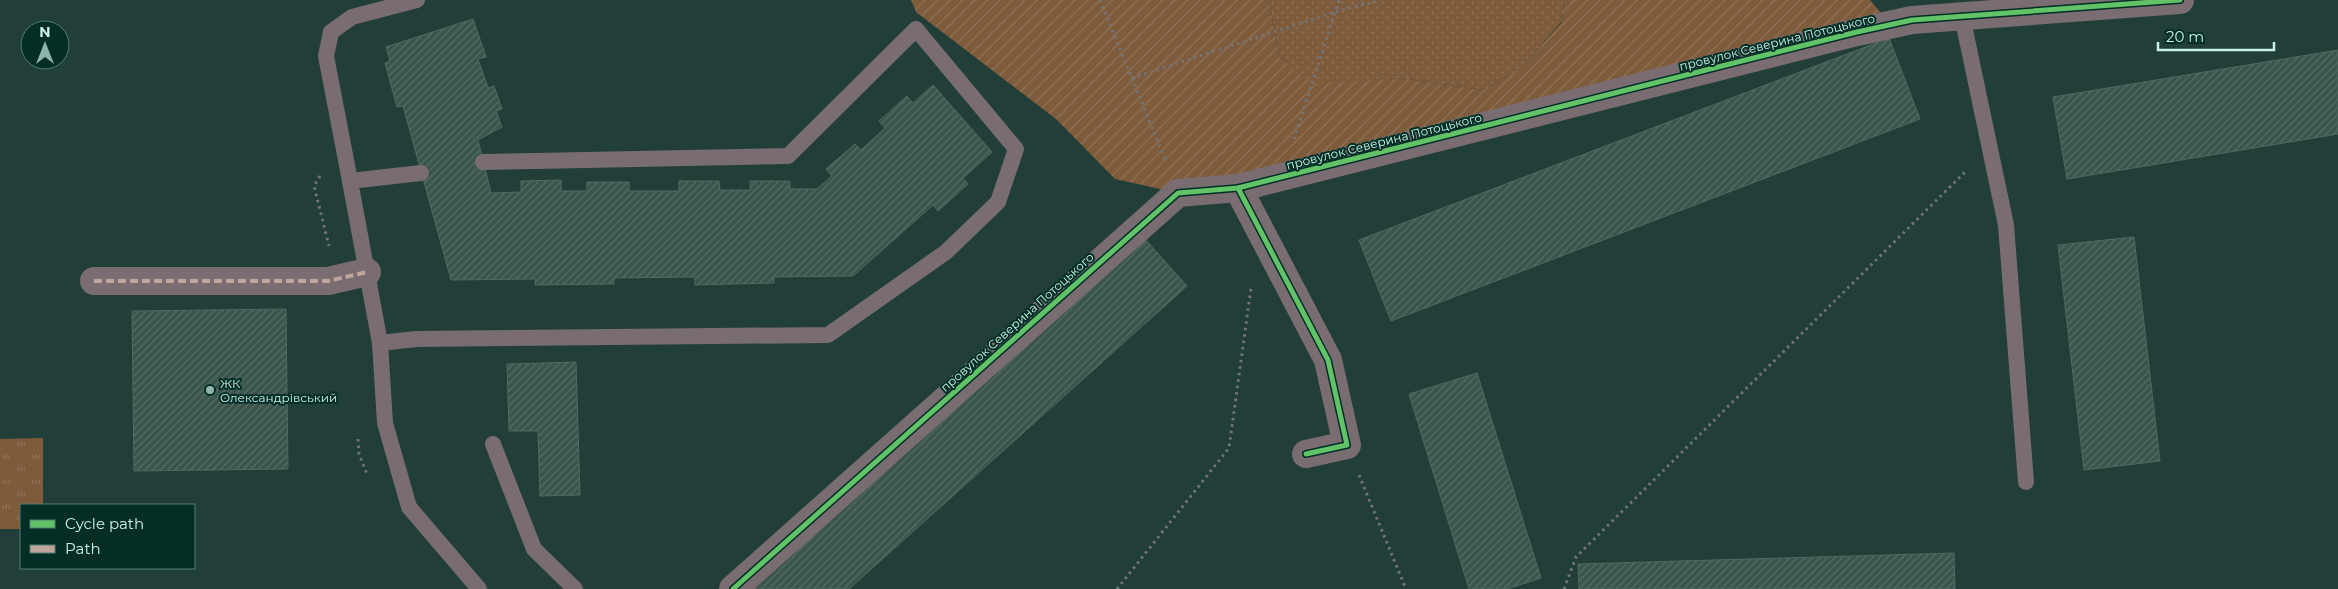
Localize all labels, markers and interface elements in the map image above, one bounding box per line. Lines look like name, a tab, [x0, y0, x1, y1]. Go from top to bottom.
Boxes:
street label: провулок Северина Потоцького	[1678, 10, 1877, 74]
north arrow	[20, 20, 70, 70]
scale bar	[2158, 20, 2274, 52]
text: N	[39, 23, 51, 41]
text: 20 m	[2166, 27, 2204, 46]
street label: провулок Северина Потоцького	[1285, 109, 1484, 173]
street label: провулок Северина Потоцького	[937, 249, 1097, 395]
place label: ЖК Олександрівський	[220, 376, 337, 405]
marker: ЖК Олександрівський	[204, 384, 216, 396]
legend	[20, 504, 195, 569]
text: Cycle path	[65, 514, 144, 533]
text: Path	[65, 539, 101, 558]

